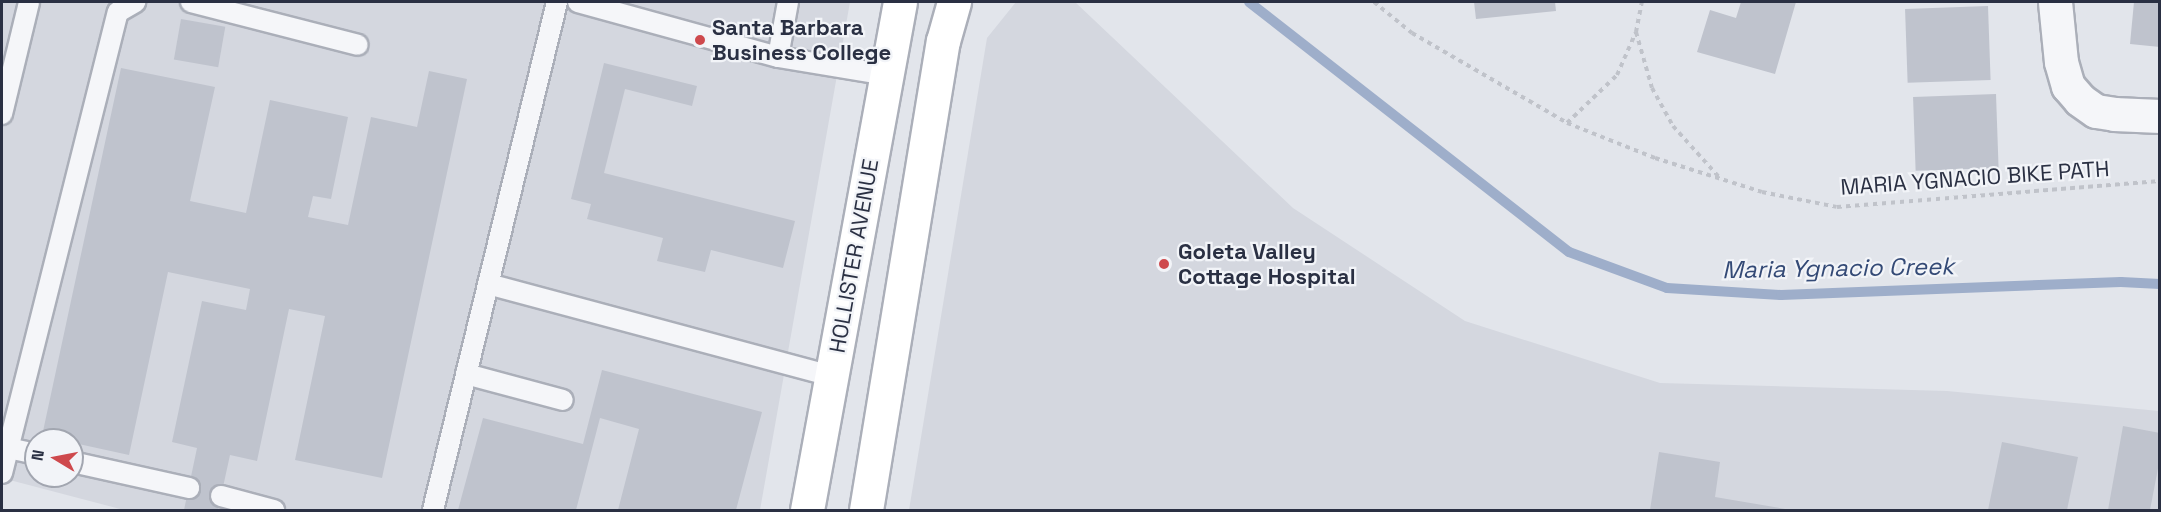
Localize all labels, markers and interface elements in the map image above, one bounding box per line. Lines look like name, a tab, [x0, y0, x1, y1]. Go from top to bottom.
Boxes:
place label: Santa Barbara Business College	[712, 14, 891, 66]
marker: Santa Barbara Business College	[693, 33, 707, 47]
street label: MARIA YGNACIO BIKE PATH	[1839, 155, 2111, 201]
street label: HOLLISTER AVENUE	[824, 157, 884, 355]
place label: Goleta Valley Cottage Hospital	[1178, 238, 1356, 290]
water label: Maria Ygnacio Creek	[1722, 252, 1954, 284]
marker: Goleta Valley Cottage Hospital	[1155, 255, 1173, 273]
north arrow	[24, 428, 84, 488]
text: N	[26, 448, 49, 462]

